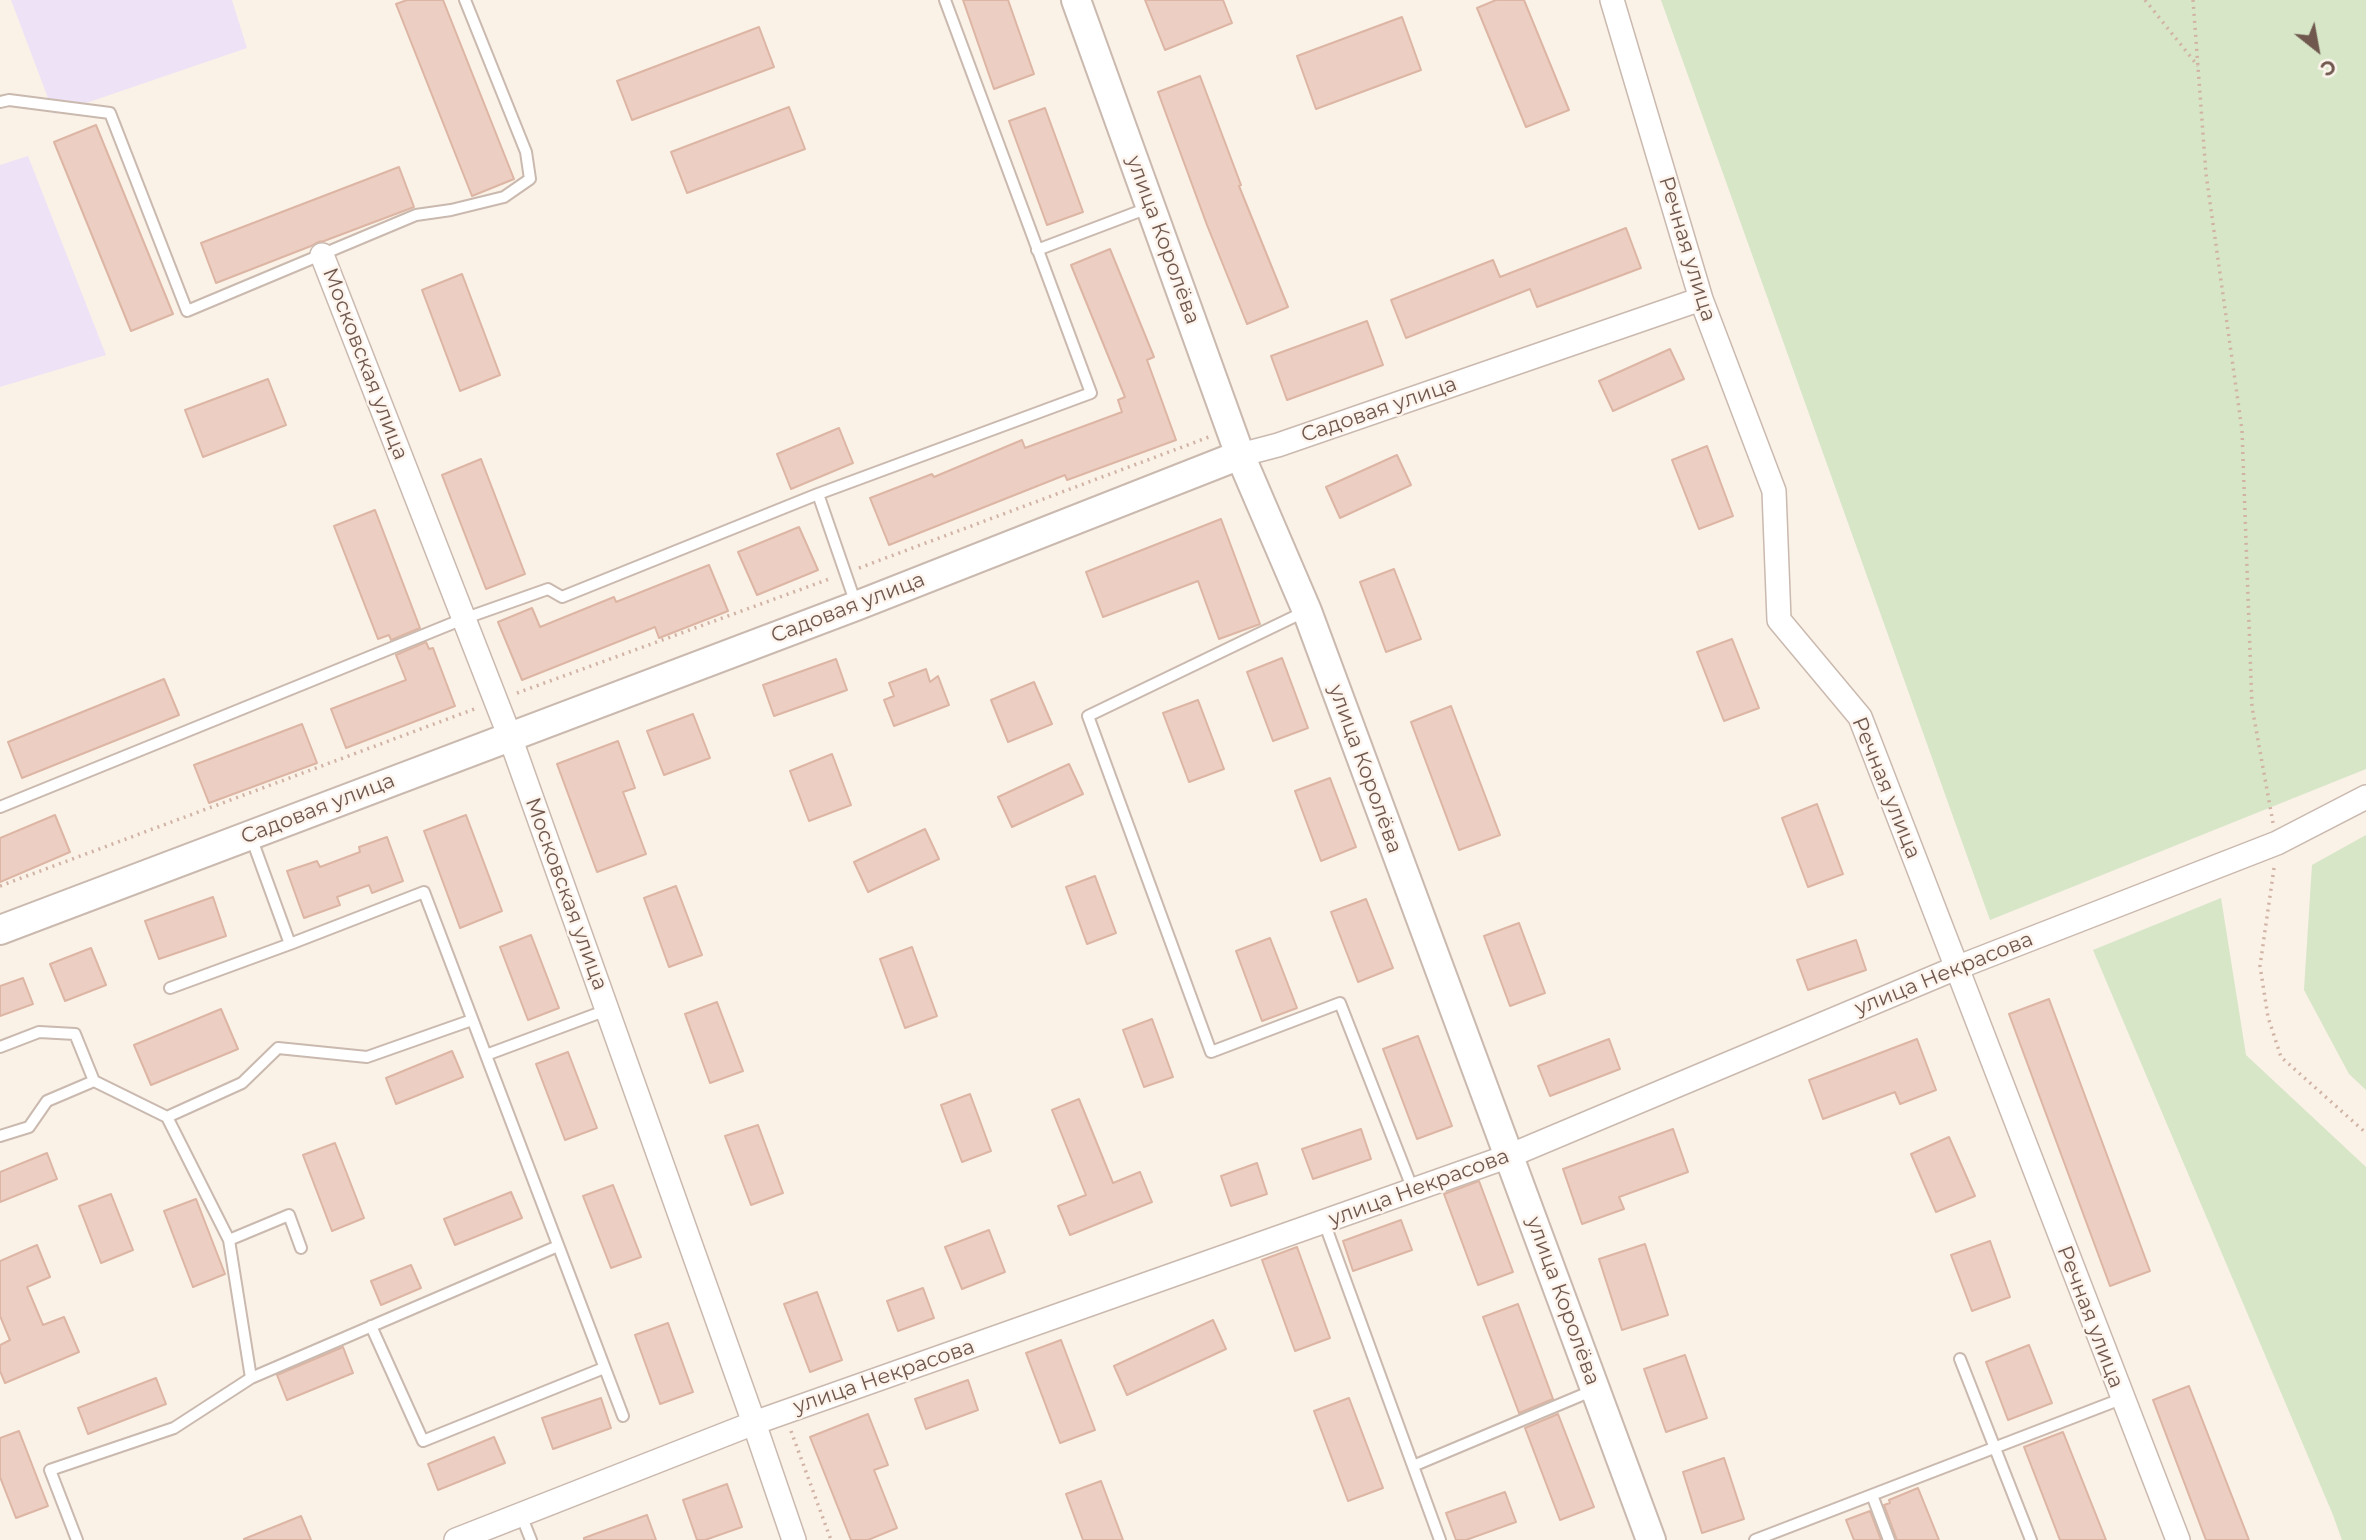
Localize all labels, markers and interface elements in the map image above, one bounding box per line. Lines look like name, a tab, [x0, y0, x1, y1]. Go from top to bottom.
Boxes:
north arrow	[2282, 14, 2352, 84]
text: С	[2316, 54, 2340, 81]
street label: улица Королёва	[1121, 152, 1205, 328]
street label: Речная улица	[1653, 173, 1721, 325]
street label: Московская улица	[317, 265, 413, 463]
street label: Садовая улица	[1298, 372, 1460, 448]
street label: Садовая улица	[767, 567, 929, 649]
street label: улица Королёва	[1323, 681, 1407, 857]
street label: Речная улица	[1846, 714, 1926, 862]
street label: Садовая улица	[237, 768, 399, 850]
street label: Московская улица	[519, 794, 613, 994]
street label: улица Некрасова	[1851, 927, 2037, 1021]
street label: улица Некрасова	[1325, 1144, 1513, 1232]
street label: улица Королёва	[1521, 1213, 1605, 1389]
street label: Речная улица	[2051, 1242, 2129, 1392]
street label: улица Некрасова	[790, 1334, 978, 1420]

